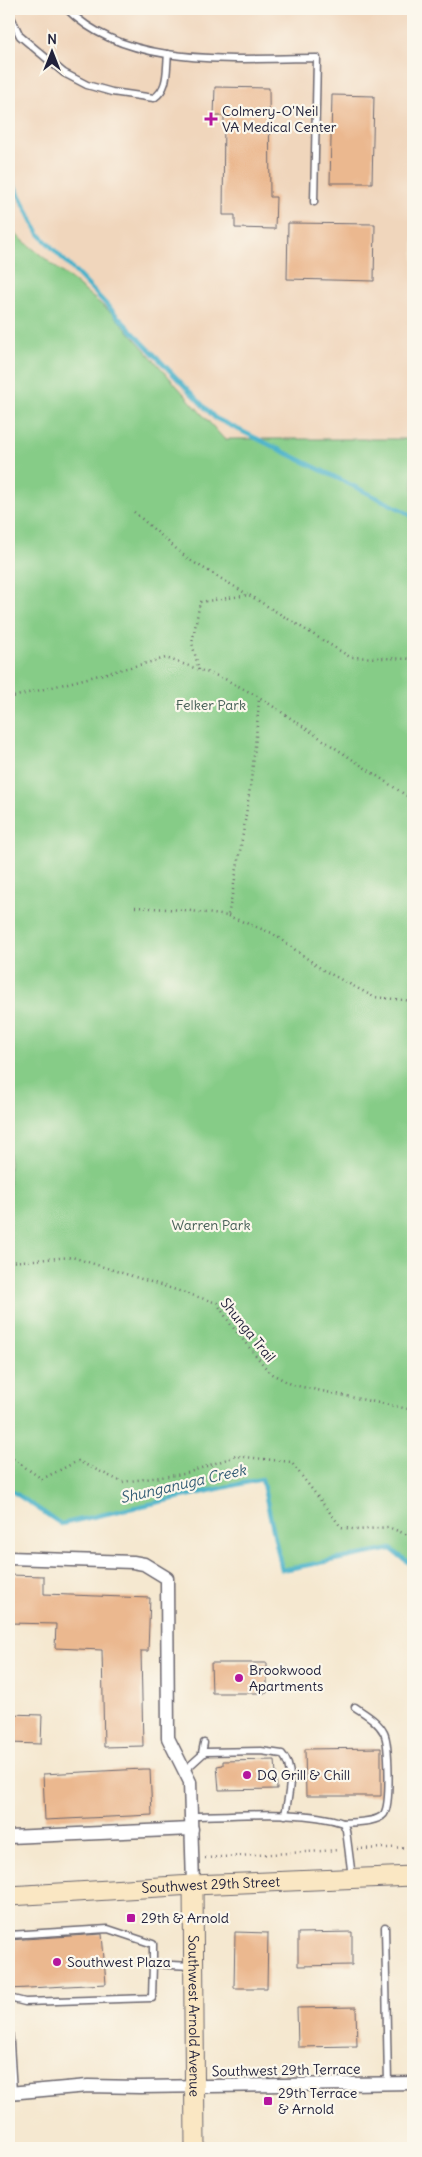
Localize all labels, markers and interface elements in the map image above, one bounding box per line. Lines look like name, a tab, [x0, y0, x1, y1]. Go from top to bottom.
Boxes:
north arrow	[28, 28, 78, 78]
text: N	[47, 30, 57, 48]
place label: Colmery-O'Neil VA Medical Center	[222, 102, 337, 136]
marker: Colmery-O'Neil VA Medical Center	[204, 112, 218, 126]
park label: Felker Park	[176, 696, 246, 714]
park label: Warren Park	[171, 1216, 251, 1234]
street label: Shunga Trail	[217, 1294, 279, 1366]
water label: Shunganuga Creek	[118, 1460, 249, 1507]
place label: Brookwood Apartments	[249, 1661, 323, 1695]
marker: Brookwood Apartments	[233, 1672, 245, 1684]
place label: DQ Grill & Chill	[257, 1766, 350, 1784]
marker: DQ Grill & Chill	[241, 1769, 253, 1781]
street label: Southwest 29th Street	[141, 1872, 281, 1897]
place label: 29th & Arnold	[141, 1909, 229, 1927]
marker: 29th & Arnold	[125, 1912, 137, 1924]
street label: Southwest Arnold Avenue	[184, 1935, 204, 2097]
place label: Southwest Plaza	[67, 1953, 171, 1971]
marker: Southwest Plaza	[51, 1956, 63, 1968]
street label: Southwest 29th Terrace	[211, 2060, 361, 2080]
place label: 29th Terrace & Arnold	[278, 2084, 357, 2118]
marker: 29th Terrace & Arnold	[262, 2095, 274, 2107]

